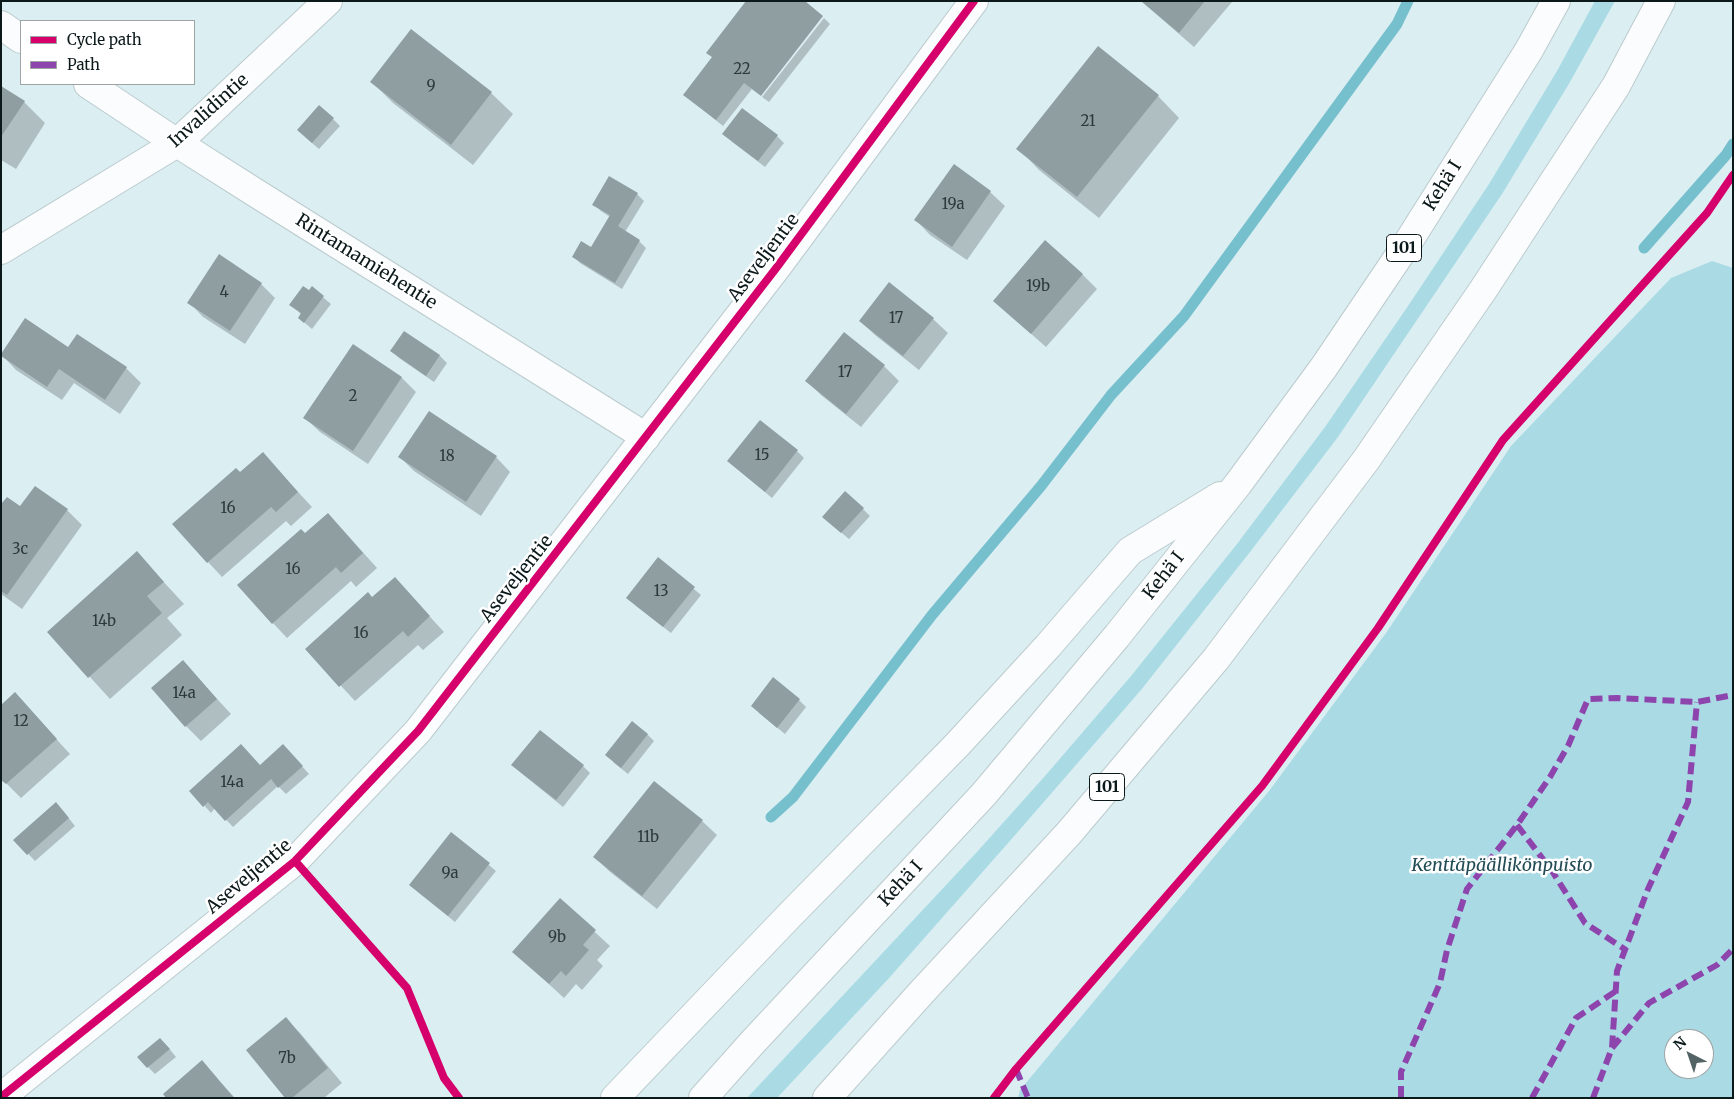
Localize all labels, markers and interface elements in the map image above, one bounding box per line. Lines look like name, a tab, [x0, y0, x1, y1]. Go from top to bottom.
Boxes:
legend	[20, 20, 195, 85]
text: Cycle path	[67, 30, 142, 49]
text: Path	[67, 55, 100, 74]
house number: 22	[733, 61, 751, 79]
street label: Invalidintie	[165, 70, 253, 152]
house number: 9	[426, 78, 436, 96]
house number: 21	[1080, 113, 1096, 131]
street label: Kehä I	[1419, 157, 1467, 215]
house number: 19a	[941, 196, 965, 214]
street label: Rintamamiehentie	[291, 210, 441, 314]
street label: Aseveljentie	[724, 210, 804, 306]
road number: 101	[1386, 234, 1422, 262]
house number: 19b	[1026, 278, 1050, 296]
house number: 4	[219, 284, 229, 302]
house number: 17	[889, 310, 903, 328]
house number: 17	[838, 364, 852, 382]
house number: 2	[349, 388, 357, 406]
house number: 15	[754, 447, 770, 465]
house number: 18	[439, 448, 455, 466]
house number: 16	[220, 500, 236, 518]
street label: Aseveljentie	[476, 531, 558, 627]
house number: 3c	[12, 541, 28, 559]
street label: Kehä I	[1139, 548, 1189, 604]
house number: 16	[285, 561, 301, 579]
house number: 13	[654, 583, 668, 601]
house number: 14b	[92, 613, 116, 631]
house number: 16	[353, 625, 369, 643]
house number: 14a	[172, 685, 196, 703]
house number: 12	[13, 713, 29, 731]
house number: 14a	[220, 774, 244, 792]
road number: 101	[1090, 774, 1124, 800]
house number: 11b	[637, 829, 659, 847]
street label: Aseveljentie	[202, 835, 296, 919]
park label: Kenttäpäällikönpuisto	[1411, 855, 1593, 877]
street label: Kehä I	[875, 857, 927, 911]
house number: 9a	[441, 865, 459, 883]
house number: 9b	[548, 929, 566, 947]
north arrow	[1664, 1029, 1714, 1079]
text: N	[1670, 1033, 1690, 1054]
house number: 7b	[278, 1050, 296, 1068]

